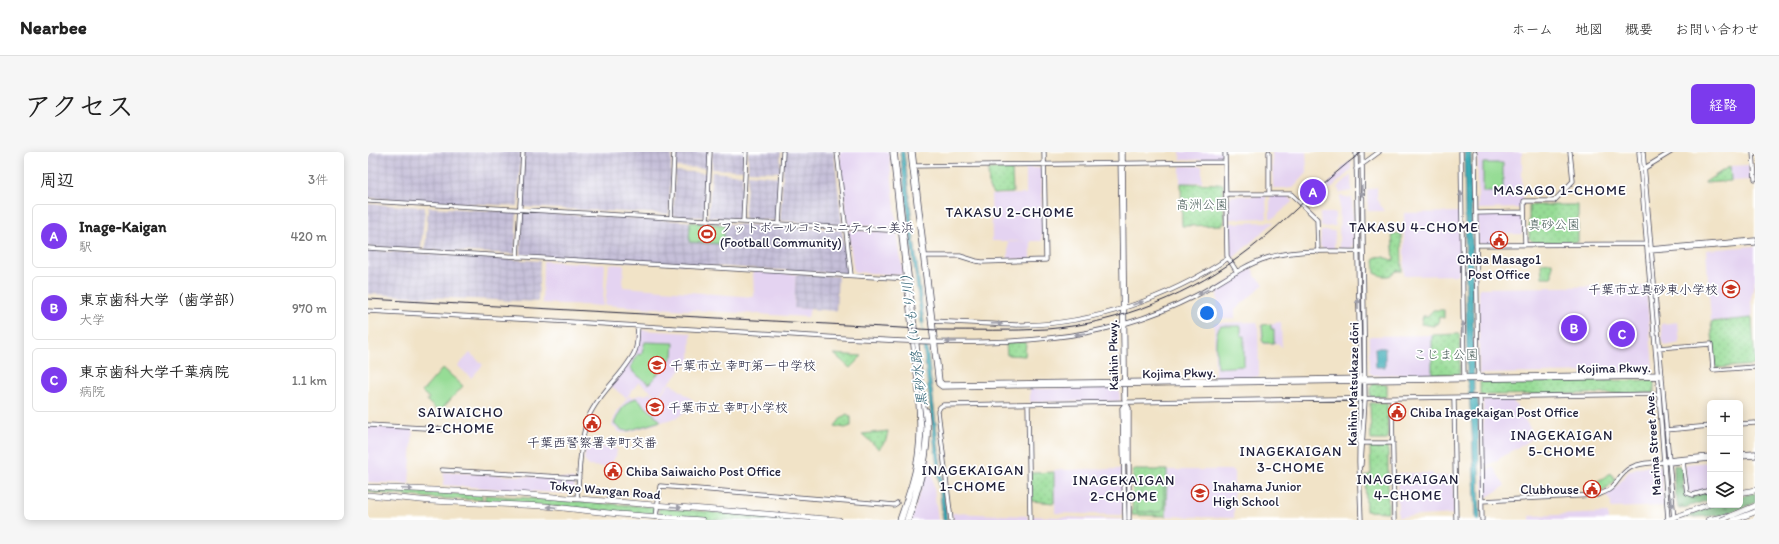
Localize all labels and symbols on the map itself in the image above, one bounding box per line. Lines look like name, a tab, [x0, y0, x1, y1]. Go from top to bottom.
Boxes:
pin: A	[1300, 177, 1326, 207]
district label: MASAGO 1-CHOME	[1493, 182, 1627, 199]
one-way arrow	[1359, 185, 1365, 198]
one-way arrow	[1458, 190, 1464, 203]
park label: 高洲公園	[1176, 197, 1228, 212]
district label: TAKASU 2-CHOME	[946, 204, 1074, 221]
park label: 真砂公園	[1528, 217, 1580, 232]
district label: TAKASU 4-CHOME	[1349, 219, 1479, 236]
place label: フットボールコミュニティー美浜 (Football Community)	[720, 220, 914, 250]
sports icon: フットボールコミュニティー美浜 (Football Community)	[697, 224, 717, 244]
public building icon: Chiba Masago1 Post Office	[1489, 230, 1509, 250]
place label: Chiba Masago1 Post Office	[1457, 252, 1541, 282]
water label: 黒砂水路（いもり川）	[897, 266, 931, 408]
school or university icon: 千葉市立真砂東小学校	[1721, 279, 1741, 299]
place label: 千葉市立真砂東小学校	[1588, 282, 1718, 297]
one-way arrow	[1197, 289, 1209, 295]
one-way arrow	[1355, 297, 1361, 310]
one-way arrow	[1133, 299, 1145, 305]
your location	[1197, 303, 1217, 323]
pin: B	[1561, 313, 1587, 343]
street label: Kaihin Pkwy.	[1105, 319, 1121, 391]
pin: C	[1609, 319, 1635, 349]
one-way arrow	[991, 320, 1003, 327]
one-way arrow	[1460, 320, 1466, 333]
street label: Kaihin Matsukaze dōri	[1344, 322, 1362, 446]
one-way arrow	[1074, 331, 1087, 337]
one-way arrow	[944, 339, 957, 345]
park label: こじま公園	[1413, 347, 1479, 362]
school or university icon: 千葉市立 幸町第一中学校	[647, 355, 667, 375]
place label: 千葉市立 幸町第一中学校	[670, 358, 816, 373]
street label: Kojima Pkwy.	[1577, 360, 1651, 376]
street label: Kojima Pkwy.	[1142, 365, 1216, 381]
street label: Marina Street Ave.	[1642, 392, 1664, 496]
school or university icon: 千葉市立 幸町小学校	[645, 397, 665, 417]
place label: 千葉市立 幸町小学校	[668, 400, 788, 415]
public building icon: Chiba Inagekaigan Post Office	[1387, 402, 1407, 422]
district label: SAIWAICHO 2-CHOME	[418, 404, 504, 437]
place label: Chiba Inagekaigan Post Office	[1410, 405, 1579, 420]
public building icon: 千葉西警察署幸町交番	[582, 413, 602, 433]
district label: INAGEKAIGAN 5-CHOME	[1510, 427, 1614, 460]
place label: 千葉西警察署幸町交番	[527, 435, 657, 450]
district label: INAGEKAIGAN 3-CHOME	[1239, 443, 1343, 476]
public building icon: Chiba Saiwaicho Post Office	[603, 461, 623, 481]
district label: INAGEKAIGAN 1-CHOME	[921, 462, 1025, 495]
place label: Chiba Saiwaicho Post Office	[626, 464, 781, 479]
district label: INAGEKAIGAN 4-CHOME	[1356, 471, 1460, 504]
district label: INAGEKAIGAN 2-CHOME	[1072, 472, 1176, 505]
street label: Tokyo Wangan Road	[549, 478, 661, 502]
place label: Inahama Junior High School	[1213, 479, 1301, 509]
public building icon: Clubhouse	[1582, 479, 1602, 499]
place label: Clubhouse	[1520, 482, 1579, 497]
school or university icon: Inahama Junior High School	[1190, 483, 1210, 503]
one-way arrow	[401, 485, 413, 492]
one-way arrow	[1669, 496, 1676, 508]
one-way arrow	[670, 503, 682, 510]
one-way arrow	[546, 504, 558, 510]

